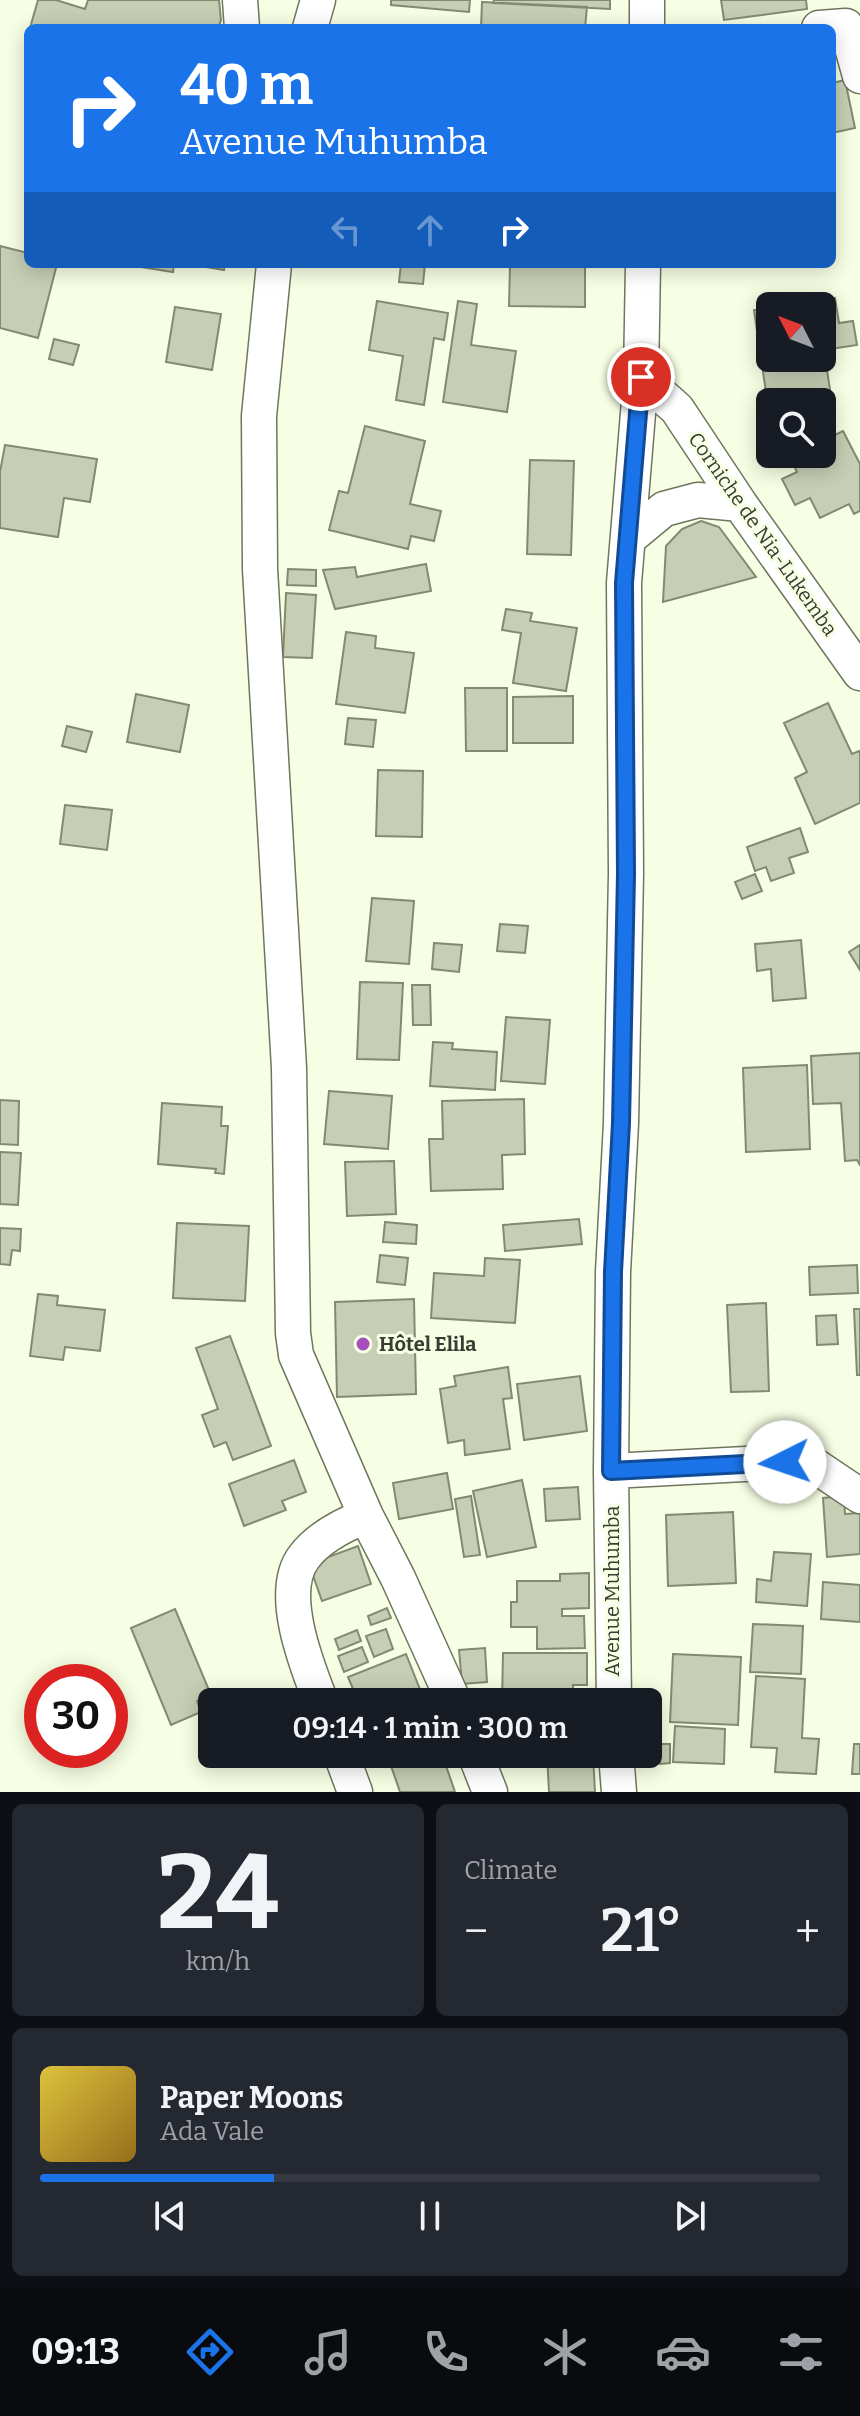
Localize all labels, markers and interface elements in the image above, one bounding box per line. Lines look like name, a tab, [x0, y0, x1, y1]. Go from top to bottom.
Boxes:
text: 40 m	[180, 52, 313, 119]
icon: right	[48, 56, 152, 160]
text: Avenue Muhumba	[180, 120, 488, 164]
icon: left	[324, 208, 368, 252]
icon: ahead	[408, 208, 452, 252]
icon: right	[492, 208, 536, 252]
north arrow	[756, 292, 836, 372]
map controls	[756, 292, 836, 468]
pin	[607, 343, 675, 411]
icon: arrive	[619, 355, 663, 399]
button: search	[756, 388, 836, 468]
street label: Corniche de Nia-Lukemba	[683, 428, 843, 640]
place label: Hôtel Elila	[379, 1332, 477, 1356]
marker: Hôtel Elila	[354, 1335, 372, 1353]
position arrow	[743, 1420, 827, 1504]
street label: Avenue Muhumba	[600, 1505, 624, 1676]
speed limit sign: 30	[24, 1664, 128, 1768]
text: 09:14 · 1 min · 300 m	[292, 1710, 568, 1746]
text: 24	[157, 1831, 279, 1956]
text: Climate	[464, 1855, 558, 1886]
text: 21°	[600, 1895, 683, 1967]
text: −	[464, 1905, 488, 1958]
text: +	[795, 1905, 820, 1958]
text: km/h	[186, 1946, 250, 1977]
text: Paper Moons	[160, 2080, 343, 2116]
text: Ada Vale	[160, 2116, 264, 2147]
icon: previous	[148, 2194, 192, 2238]
icon: pause	[408, 2194, 452, 2238]
icon: next	[668, 2194, 712, 2238]
icon: directions	[182, 2324, 238, 2380]
icon: music	[300, 2324, 356, 2380]
icon: phone	[418, 2324, 474, 2380]
icon: climate	[537, 2324, 593, 2380]
icon: car	[655, 2324, 711, 2380]
icon: filters	[773, 2324, 829, 2380]
text: 09:13	[31, 2330, 120, 2374]

